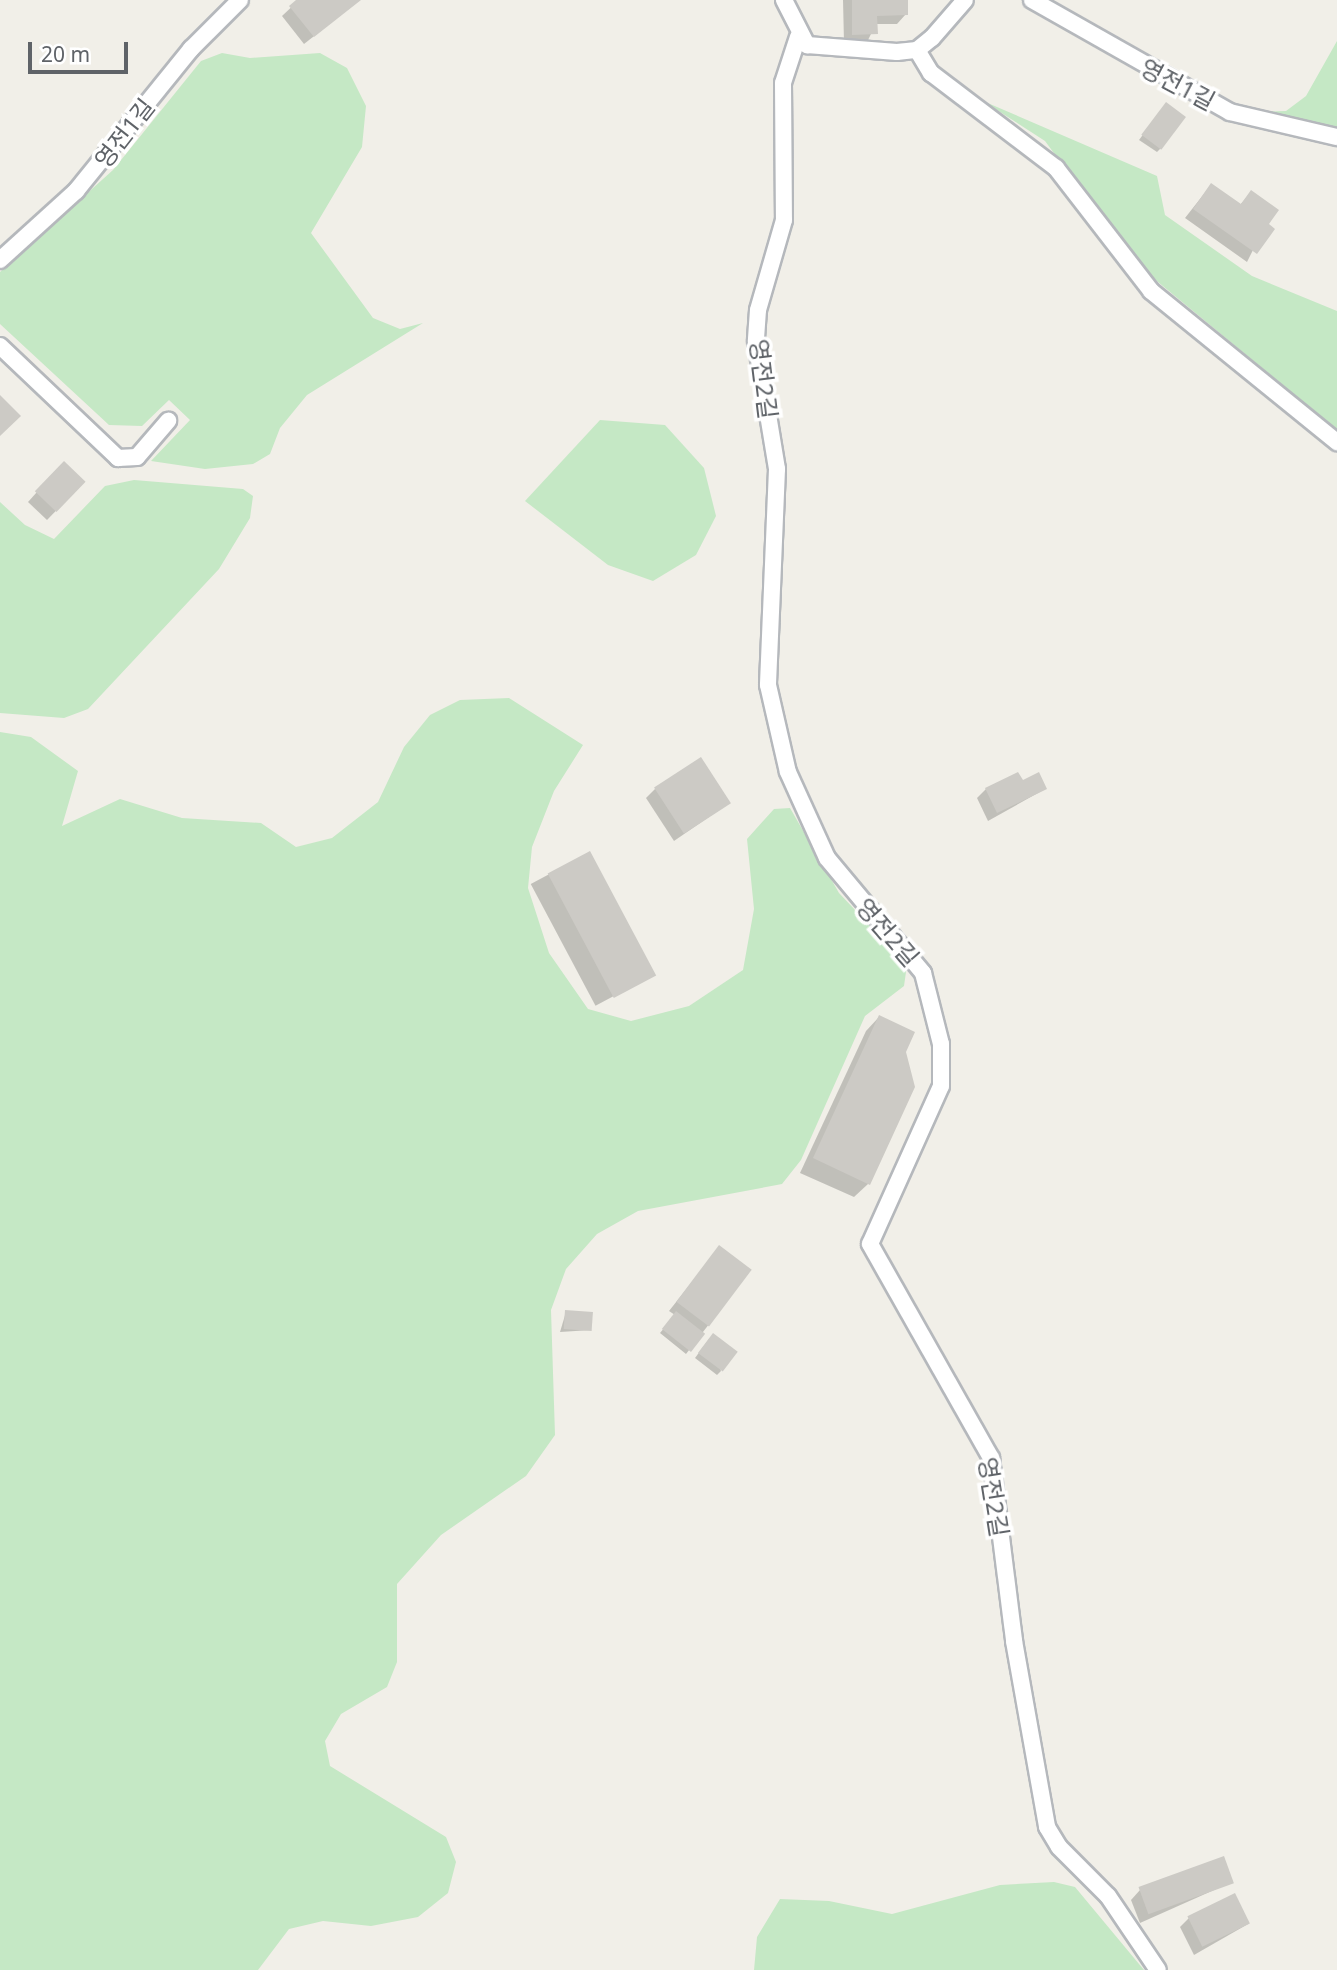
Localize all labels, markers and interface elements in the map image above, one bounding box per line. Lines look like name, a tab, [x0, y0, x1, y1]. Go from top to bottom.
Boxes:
scale bar	[32, 28, 131, 72]
text: 20 m	[41, 40, 90, 68]
street label: 영전1길	[1136, 53, 1220, 115]
street label: 영전1길	[88, 93, 160, 173]
street label: 영전2길	[745, 338, 783, 420]
street label: 영전2길	[851, 892, 925, 972]
street label: 영전2길	[974, 1455, 1014, 1539]

